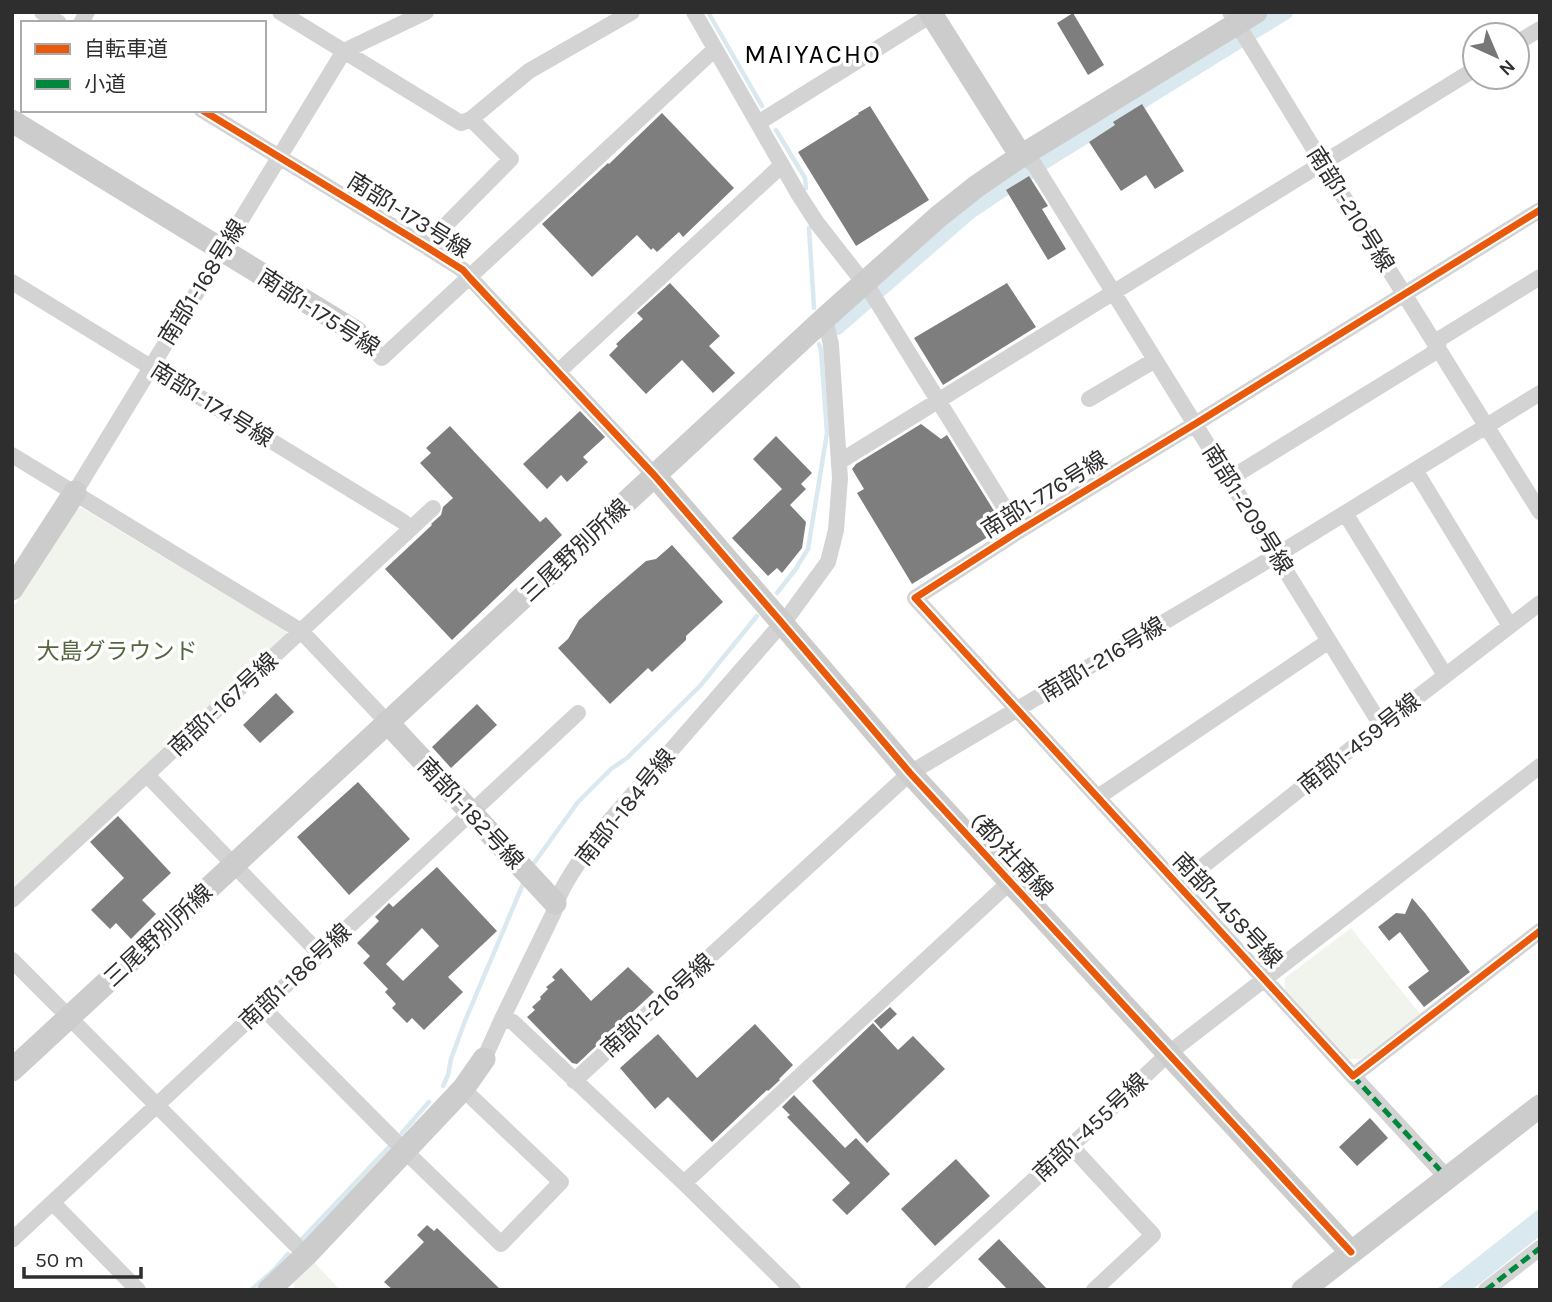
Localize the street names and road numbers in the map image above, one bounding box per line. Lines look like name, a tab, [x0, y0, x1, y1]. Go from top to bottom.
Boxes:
street label: 南部1-210号線	[1301, 142, 1400, 277]
street label: 南部1-173号線	[342, 167, 475, 264]
street label: 南部1-168号線	[153, 215, 252, 350]
street label: 南部1-175号線	[253, 263, 384, 362]
street label: 南部1-174号線	[146, 356, 278, 453]
street label: 南部1-209号線	[1197, 439, 1298, 579]
street label: 南部1-776号線	[977, 445, 1112, 544]
street label: 三尾野別所線	[516, 493, 635, 607]
street label: 南部1-216号線	[1035, 611, 1170, 707]
street label: 南部1-167号線	[163, 647, 283, 762]
street label: 南部1-459号線	[1293, 688, 1425, 799]
street label: 南部1-184号線	[570, 744, 681, 871]
street label: 南部1-182号線	[412, 752, 529, 875]
street label: (都)社南線	[965, 808, 1058, 905]
street label: 南部1-458号線	[1167, 847, 1288, 974]
street label: 三尾野別所線	[99, 878, 218, 992]
street label: 南部1-186号線	[234, 918, 357, 1035]
street label: 南部1-216号線	[596, 948, 719, 1063]
street label: 南部1-455号線	[1028, 1068, 1153, 1187]

